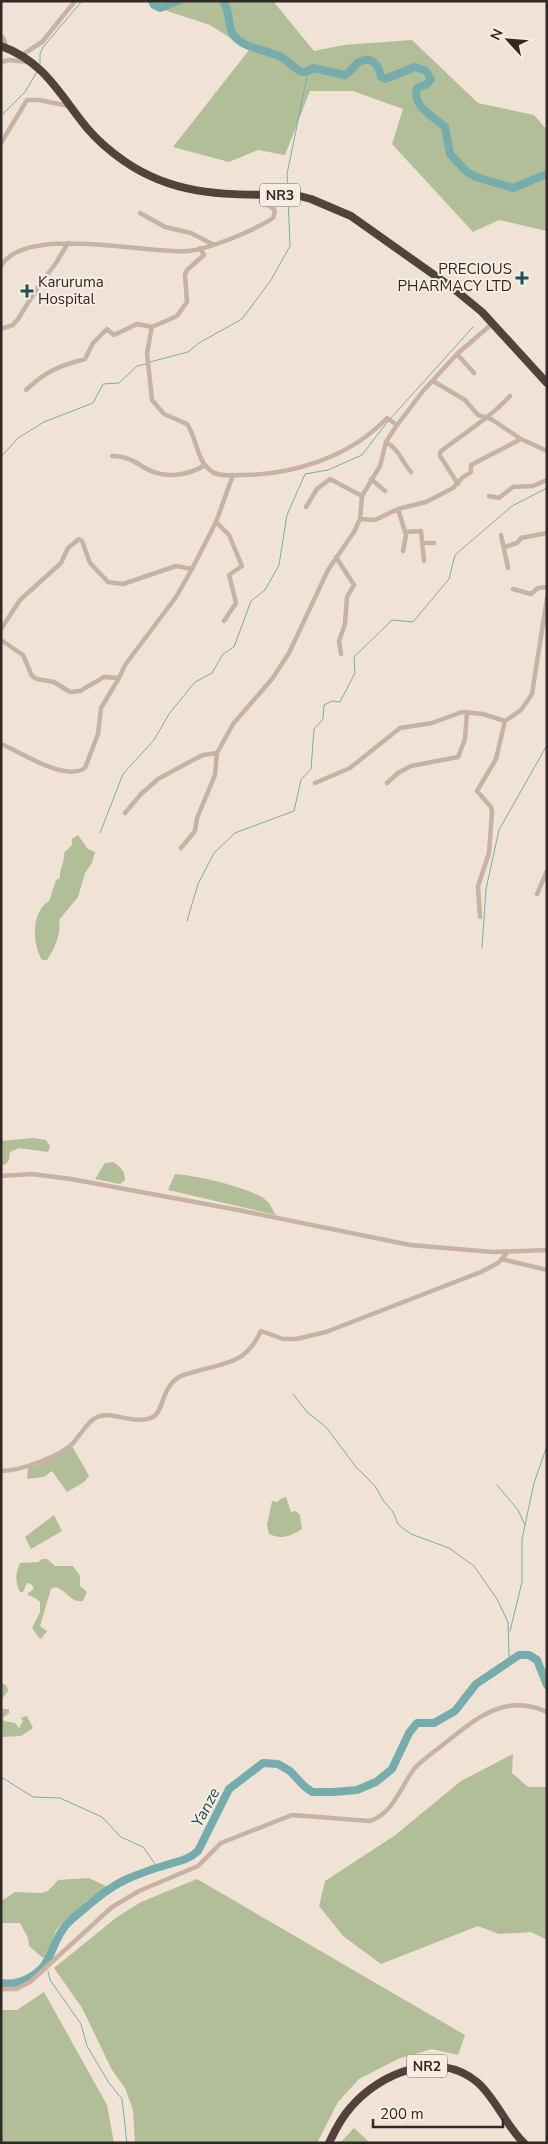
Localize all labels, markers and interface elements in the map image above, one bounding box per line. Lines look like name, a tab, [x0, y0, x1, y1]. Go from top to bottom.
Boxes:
north arrow	[483, 15, 533, 65]
text: N	[486, 26, 508, 43]
road number: NR3	[260, 184, 300, 206]
place label: PRECIOUS PHARMACY LTD	[398, 259, 512, 296]
place label: Karuruma Hospital	[38, 272, 104, 309]
marker: PRECIOUS PHARMACY LTD	[516, 272, 528, 284]
marker: Karuruma Hospital	[20, 284, 34, 298]
water label: Yanze	[186, 1783, 226, 1831]
road number: NR2	[407, 2054, 447, 2078]
scale bar	[373, 2096, 503, 2128]
text: 200 m	[380, 2104, 424, 2124]

